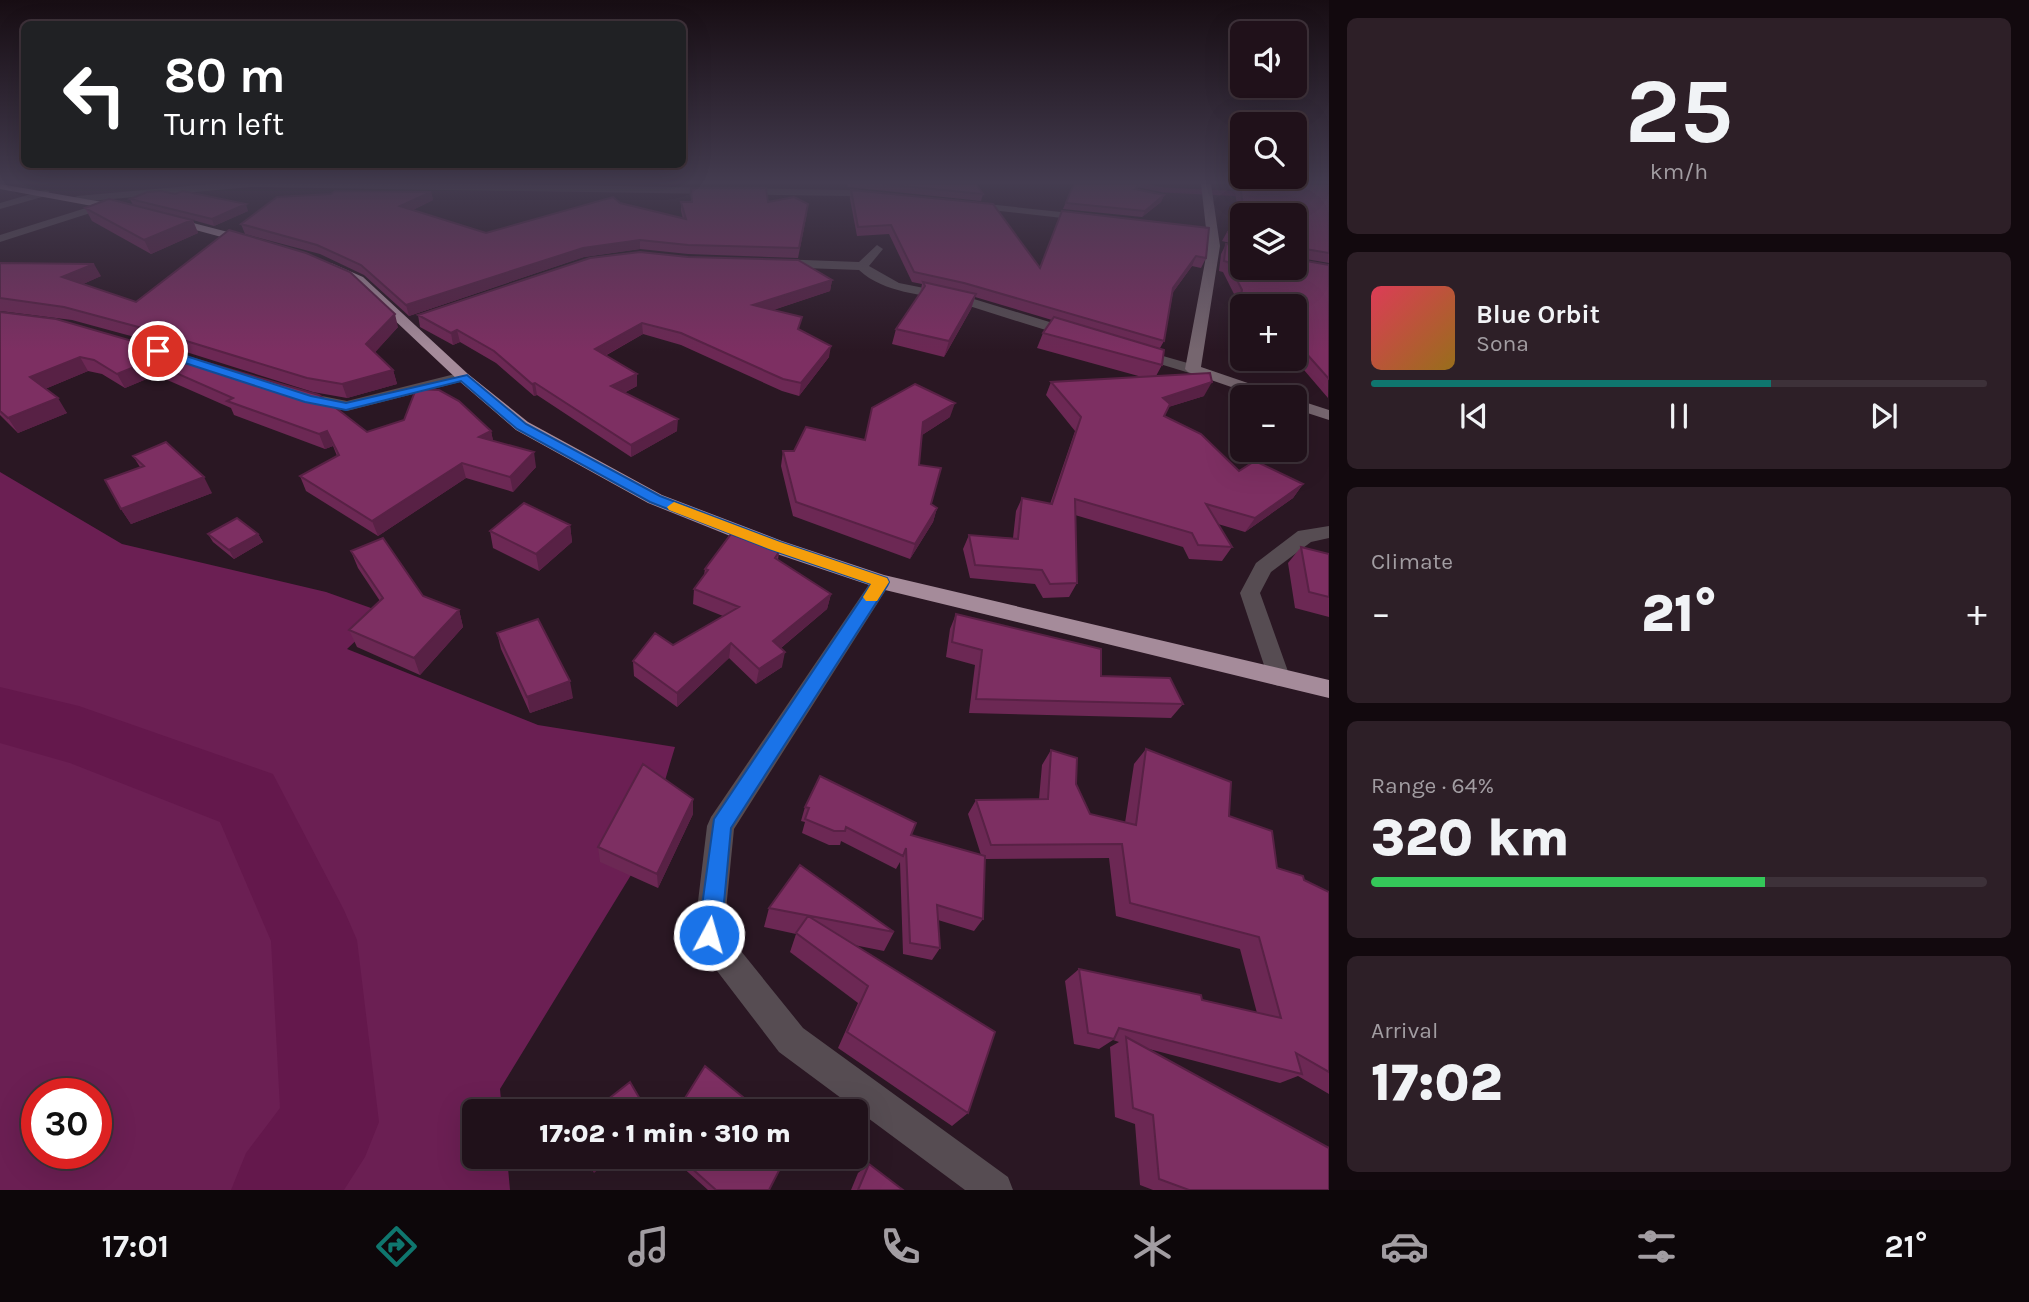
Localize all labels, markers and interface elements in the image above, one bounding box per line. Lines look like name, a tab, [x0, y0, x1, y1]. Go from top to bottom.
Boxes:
map controls	[1230, 21, 1307, 462]
button: sound	[1230, 21, 1307, 98]
text: 80 m	[164, 47, 286, 104]
icon: left	[49, 49, 140, 140]
text: 25	[1625, 59, 1733, 165]
text: Turn left	[164, 106, 284, 143]
button: search	[1230, 112, 1307, 189]
text: km/h	[1650, 158, 1708, 185]
button: layers	[1230, 203, 1307, 280]
button: +	[1230, 294, 1307, 371]
text: Blue Orbit	[1476, 299, 1600, 330]
pin	[128, 321, 188, 381]
text: Sona	[1476, 330, 1529, 357]
icon: arrive	[139, 332, 177, 370]
button: −	[1230, 385, 1307, 462]
icon: previous	[1455, 397, 1493, 435]
icon: pause	[1660, 397, 1698, 435]
icon: next	[1865, 397, 1903, 435]
text: Climate	[1371, 548, 1453, 575]
text: 21°	[1641, 583, 1717, 644]
text: −	[1371, 591, 1391, 636]
text: +	[1967, 591, 1987, 636]
text: Range · 64%	[1371, 772, 1494, 799]
text: 320 km	[1371, 807, 1569, 868]
position arrow	[672, 898, 746, 972]
text: Arrival	[1371, 1017, 1438, 1044]
text: 17:02	[1371, 1052, 1502, 1113]
speed limit sign: 30	[21, 1078, 112, 1169]
text: 17:02 · 1 min · 310 m	[539, 1118, 791, 1149]
icon: directions	[372, 1222, 421, 1271]
icon: music	[624, 1222, 673, 1271]
icon: phone	[876, 1222, 925, 1271]
icon: climate	[1128, 1222, 1177, 1271]
icon: car	[1380, 1222, 1429, 1271]
icon: filters	[1632, 1222, 1681, 1271]
text: 17:01	[102, 1228, 169, 1265]
text: 21°	[1884, 1228, 1927, 1265]

